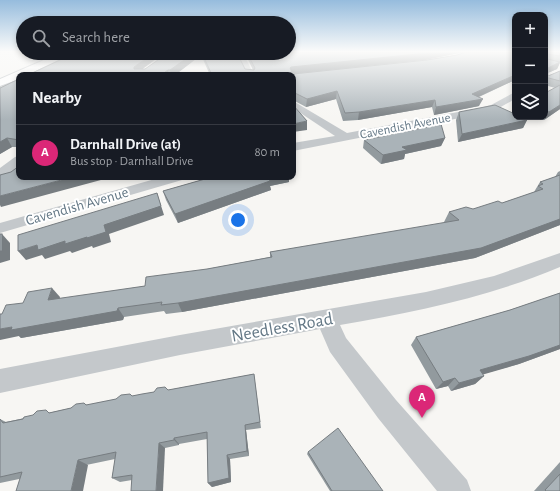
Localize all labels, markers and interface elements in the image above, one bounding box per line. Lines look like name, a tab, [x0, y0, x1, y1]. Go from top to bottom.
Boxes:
map controls	[512, 12, 548, 120]
button: +	[512, 12, 548, 48]
search box	[16, 16, 296, 60]
icon: search	[30, 27, 52, 49]
text: Search here	[62, 30, 130, 45]
button: −	[512, 48, 548, 84]
button: layers	[512, 84, 548, 120]
text: Nearby	[32, 89, 82, 106]
street label: Cavendish Avenue	[359, 111, 452, 142]
text: Darnhall Drive (at)	[70, 137, 181, 152]
text: A	[41, 146, 49, 159]
text: 80 m	[254, 146, 280, 159]
text: Bus stop · Darnhall Drive	[70, 155, 193, 168]
street label: Cavendish Avenue	[24, 185, 130, 228]
your location	[228, 210, 248, 230]
street label: Needless Road	[230, 310, 334, 346]
pin: A	[409, 385, 435, 418]

